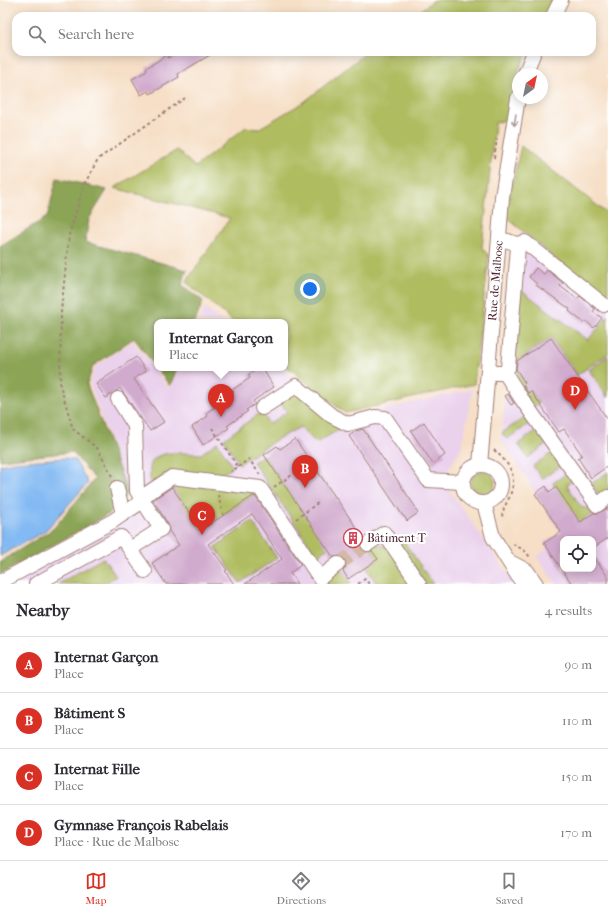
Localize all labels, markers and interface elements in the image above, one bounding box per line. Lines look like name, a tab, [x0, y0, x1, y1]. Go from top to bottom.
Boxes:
search box	[12, 12, 596, 56]
icon: search	[26, 23, 48, 45]
text: Search here	[58, 25, 134, 43]
north arrow	[512, 68, 548, 104]
one-way arrow	[510, 113, 518, 126]
street label: Rue de Malbosc	[485, 240, 506, 321]
your location	[300, 279, 320, 299]
popup	[154, 319, 288, 371]
text: Internat Garçon	[169, 329, 273, 347]
text: Place	[169, 347, 198, 362]
pin: D	[562, 377, 588, 410]
pin: A	[208, 384, 234, 417]
pin: B	[292, 455, 318, 488]
pin: C	[189, 502, 215, 535]
building icon: Bâtiment T	[342, 527, 364, 549]
place label: Bâtiment T	[367, 531, 427, 545]
map controls	[560, 536, 596, 572]
button: locate	[560, 536, 596, 572]
text: Nearby	[16, 600, 70, 620]
text: 4 results	[545, 603, 592, 618]
text: Internat Garçon	[54, 648, 159, 666]
text: A	[25, 657, 33, 672]
text: 90 m	[564, 657, 592, 672]
text: Place	[54, 666, 84, 681]
text: Bâtiment S	[54, 704, 125, 722]
text: B	[25, 713, 33, 728]
text: 110 m	[562, 713, 592, 728]
text: Place	[54, 722, 84, 737]
text: Internat Fille	[54, 760, 140, 778]
text: C	[25, 769, 33, 784]
text: 150 m	[561, 769, 592, 784]
text: Place	[54, 778, 84, 793]
text: Gymnase François Rabelais	[54, 816, 228, 834]
text: D	[24, 825, 34, 840]
text: 170 m	[560, 825, 592, 840]
text: Place · Rue de Malbosc	[54, 834, 179, 849]
tab: Map	[85, 870, 107, 907]
tab: Directions	[277, 870, 326, 907]
tab: Saved	[496, 870, 523, 907]

